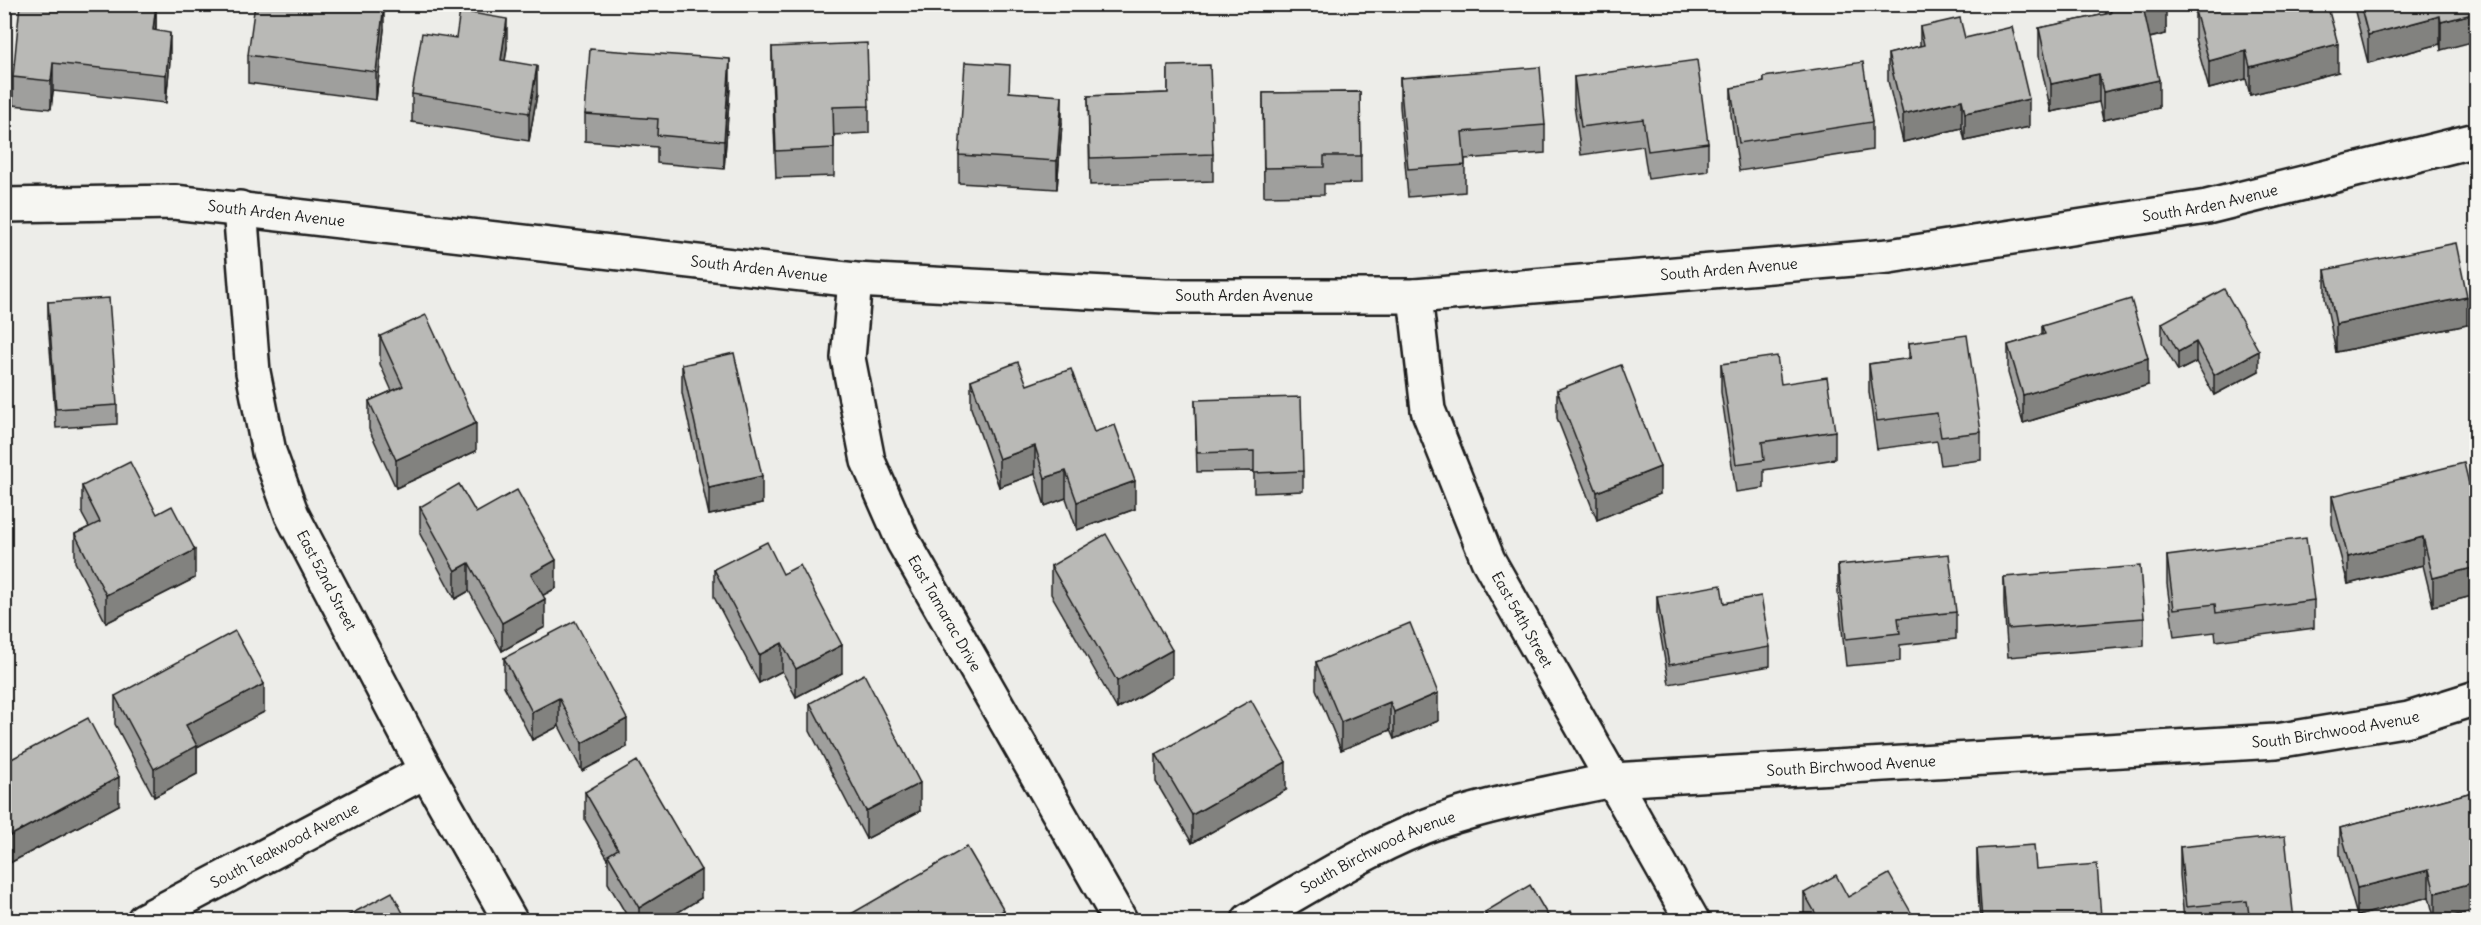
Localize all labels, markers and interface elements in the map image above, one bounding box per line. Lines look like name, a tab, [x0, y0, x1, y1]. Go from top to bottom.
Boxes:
street label: South Arden Avenue	[2141, 180, 2280, 226]
street label: South Arden Avenue	[207, 196, 346, 231]
street label: South Arden Avenue	[690, 251, 829, 286]
street label: South Arden Avenue	[1659, 254, 1798, 284]
street label: South Arden Avenue	[1175, 286, 1313, 305]
street label: East 52nd Street	[293, 527, 361, 634]
street label: East Tamarac Drive	[904, 552, 986, 675]
street label: East 54th Street	[1488, 568, 1557, 671]
street label: South Birchwood Avenue	[2251, 706, 2422, 751]
street label: South Birchwood Avenue	[1766, 751, 1936, 780]
street label: South Teakwood Avenue	[207, 798, 362, 892]
street label: South Birchwood Avenue	[1297, 807, 1457, 897]

